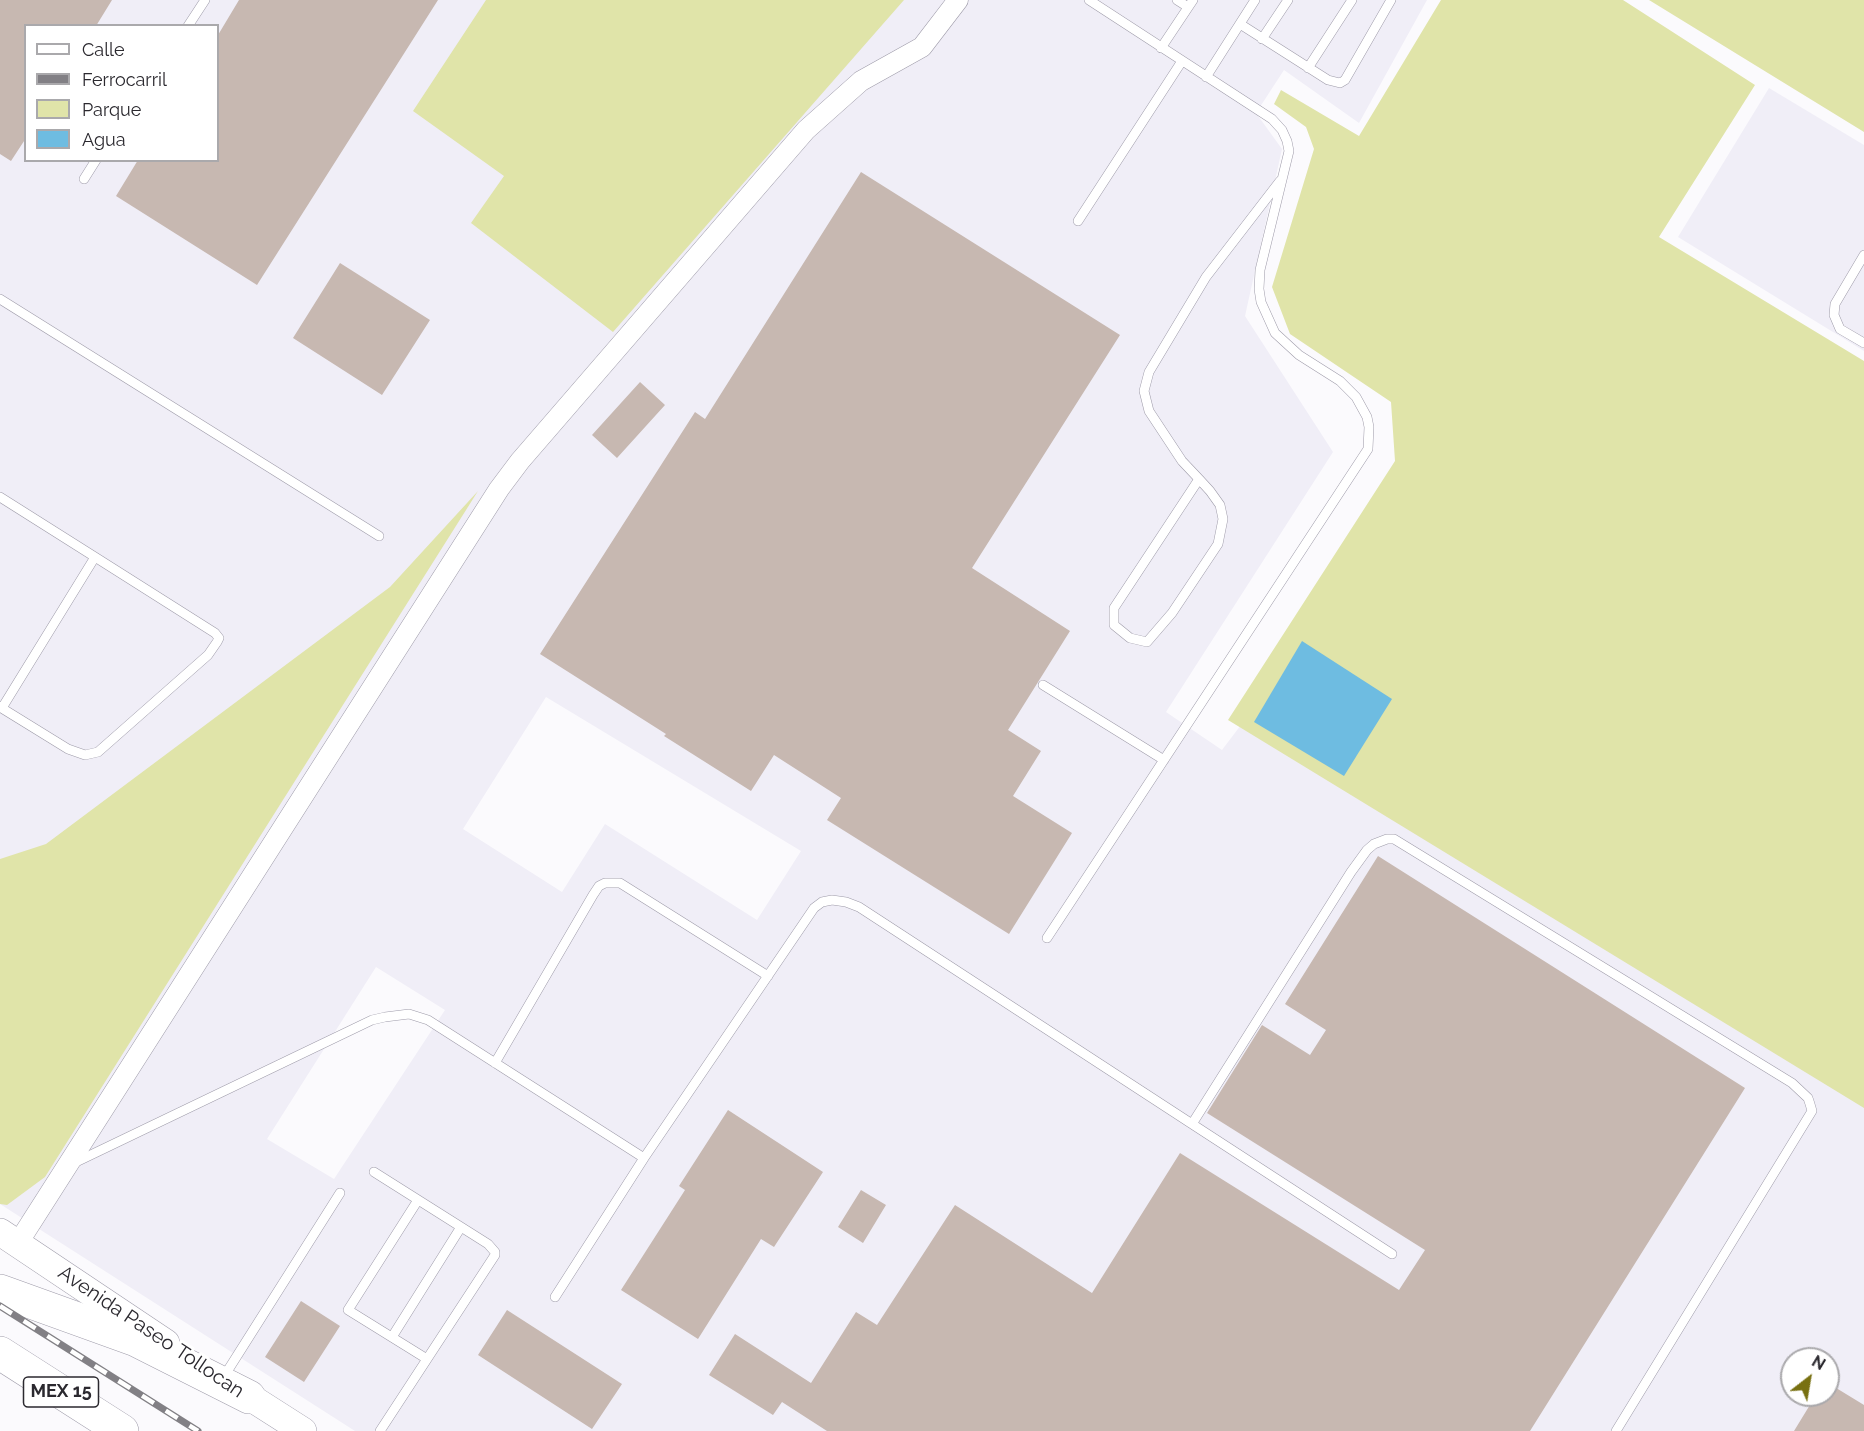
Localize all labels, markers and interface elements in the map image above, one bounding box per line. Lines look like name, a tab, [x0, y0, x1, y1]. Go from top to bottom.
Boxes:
legend	[24, 24, 219, 162]
text: Calle	[82, 39, 125, 60]
text: Ferrocarril	[82, 69, 167, 90]
text: Parque	[82, 99, 141, 120]
text: Agua	[82, 129, 126, 150]
street label: Avenida Paseo Tollocan	[53, 1261, 249, 1403]
north arrow	[1780, 1347, 1840, 1407]
text: N	[1808, 1352, 1829, 1374]
road number: MEX 15	[23, 1377, 98, 1407]

